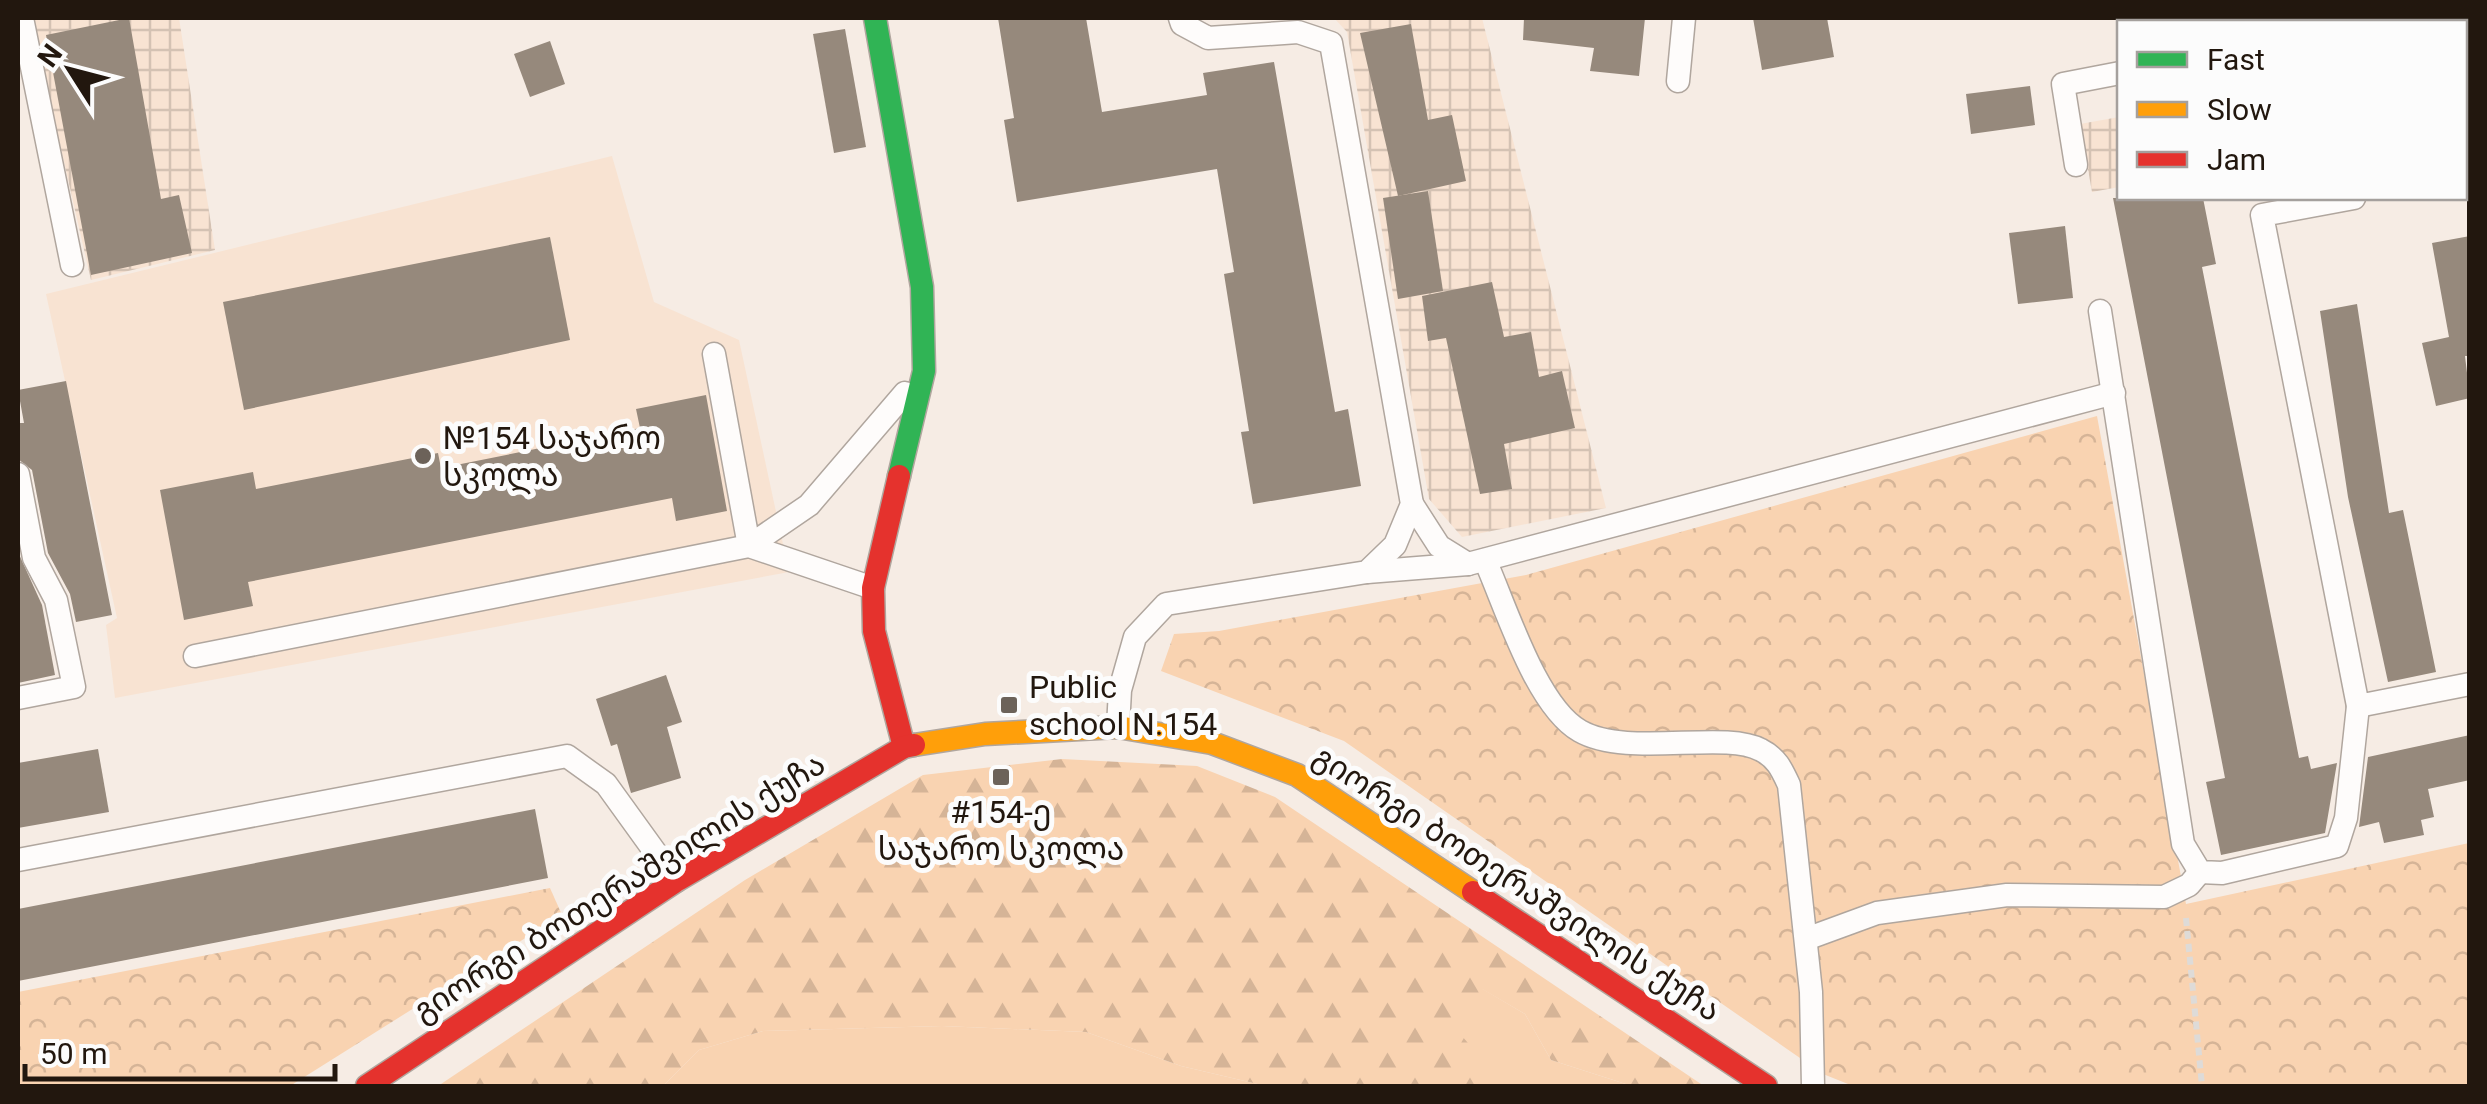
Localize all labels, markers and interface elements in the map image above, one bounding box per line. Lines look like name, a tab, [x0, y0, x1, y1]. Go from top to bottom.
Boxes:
north arrow	[20, 20, 120, 120]
legend	[2117, 20, 2467, 200]
text: N	[31, 38, 69, 73]
text: Fast	[2207, 42, 2265, 77]
text: Slow	[2207, 92, 2272, 127]
text: Jam	[2207, 142, 2266, 177]
place label: №154 საჯარო სკოლა	[443, 419, 661, 495]
marker: №154 საჯარო სკოლა	[412, 445, 434, 467]
place label: Public school N.154	[1029, 668, 1217, 743]
marker: Public school N.154	[998, 694, 1020, 716]
street label: გიორგი ბოთერაშვილის ქუჩა	[1306, 737, 1728, 1030]
street label: გიორგი ბოთერაშვილის ქუჩა	[406, 744, 832, 1031]
marker: #154-ე საჯარო სკოლა	[990, 766, 1012, 788]
place label: #154-ე საჯარო სკოლა	[878, 793, 1124, 869]
scale bar	[25, 1019, 335, 1081]
text: 50 m	[40, 1036, 107, 1071]

